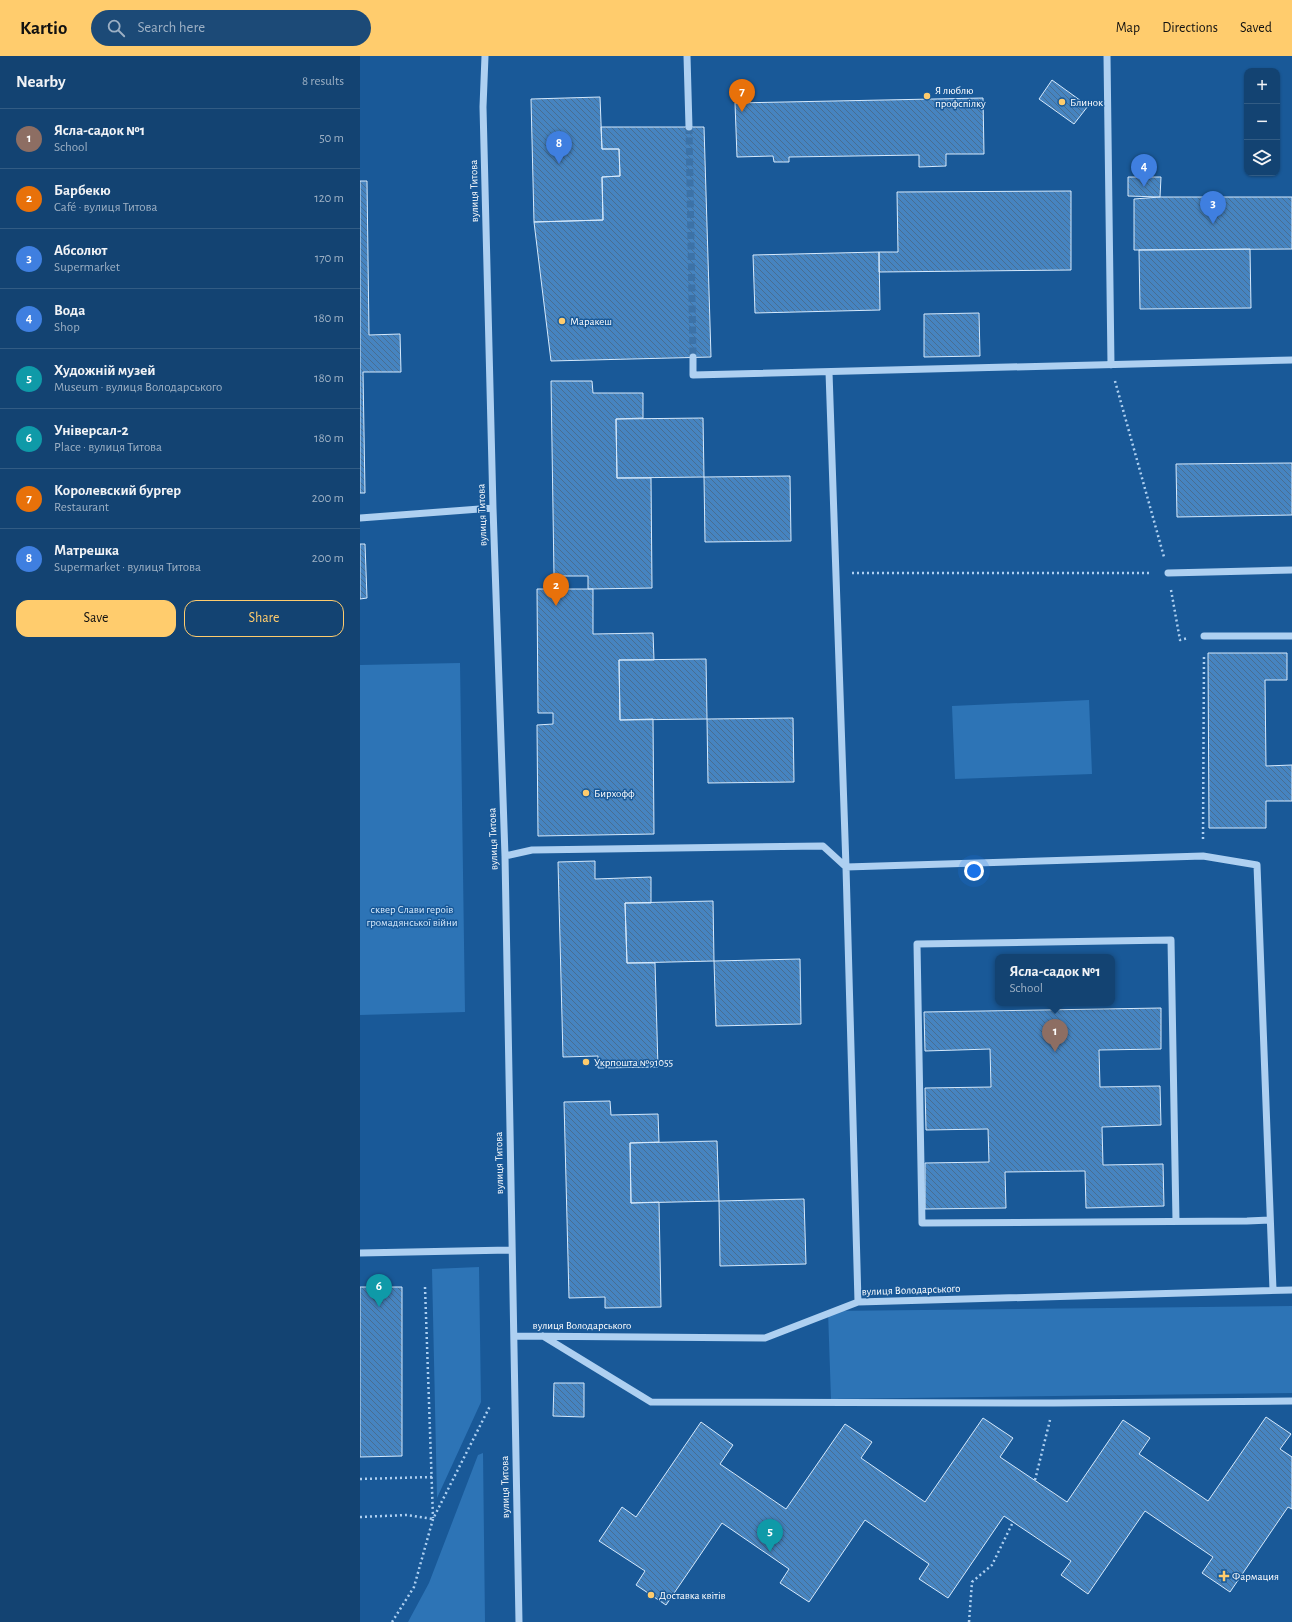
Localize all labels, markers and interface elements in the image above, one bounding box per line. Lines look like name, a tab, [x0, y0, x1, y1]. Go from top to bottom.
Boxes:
search box	[91, 10, 371, 46]
icon: search	[105, 17, 127, 39]
text: Kartio	[20, 19, 67, 38]
text: Search here	[137, 20, 205, 35]
text: Map	[1116, 21, 1140, 35]
text: Directions	[1162, 21, 1218, 35]
text: Saved	[1240, 21, 1272, 35]
map controls	[1244, 68, 1280, 176]
button: +	[1244, 68, 1280, 104]
text: Nearby	[16, 73, 66, 90]
text: 8 results	[302, 75, 344, 88]
pin: 7	[729, 79, 755, 112]
place label: Я люблю профспілку	[935, 85, 986, 109]
marker: Я люблю профспілку	[922, 91, 932, 101]
marker: Блинок	[1057, 97, 1067, 107]
place label: Блинок	[1070, 97, 1103, 108]
button: −	[1244, 104, 1280, 140]
text: Ясла-садок №1	[54, 123, 145, 138]
pin: 8	[546, 131, 572, 164]
text: 1	[27, 132, 31, 145]
text: 50 m	[319, 132, 344, 145]
button: layers	[1244, 140, 1280, 176]
text: School	[54, 141, 88, 154]
pin: 4	[1131, 154, 1157, 187]
street label: вулиця Титова	[468, 160, 480, 222]
text: Барбекю	[54, 183, 111, 198]
pin: 3	[1200, 191, 1226, 224]
text: 2	[26, 192, 32, 205]
text: 120 m	[314, 192, 344, 205]
text: Café · вулиця Титова	[54, 201, 157, 214]
text: Абсолют	[54, 243, 107, 258]
text: 3	[26, 252, 32, 265]
text: 170 m	[315, 252, 344, 265]
text: Supermarket	[54, 261, 120, 274]
text: Вода	[54, 303, 85, 318]
text: 4	[26, 312, 32, 325]
text: 180 m	[314, 312, 344, 325]
marker: Маракеш	[557, 316, 567, 326]
place label: Маракеш	[570, 316, 612, 327]
text: Shop	[54, 321, 80, 334]
text: Художній музей	[54, 363, 155, 378]
text: 5	[26, 372, 32, 385]
text: 180 m	[314, 372, 344, 385]
text: Museum · вулиця Володарського	[54, 381, 222, 394]
text: Універсал-2	[54, 423, 129, 438]
text: 6	[26, 432, 32, 445]
text: 180 m	[314, 432, 344, 445]
text: Place · вулиця Титова	[54, 441, 162, 454]
text: Королевский бургер	[54, 483, 181, 498]
street label: вулиця Титова	[475, 484, 489, 546]
text: 7	[26, 492, 32, 505]
text: 200 m	[312, 492, 344, 505]
text: Restaurant	[54, 501, 109, 514]
text: Матрешка	[54, 543, 119, 558]
text: 8	[26, 552, 32, 565]
text: 200 m	[312, 552, 344, 565]
text: Supermarket · вулиця Титова	[54, 561, 201, 574]
pin: 2	[543, 573, 569, 606]
button: Save	[16, 600, 176, 637]
button: Share	[184, 600, 344, 637]
marker: Бирхофф	[581, 788, 591, 798]
place label: Бирхофф	[594, 788, 635, 799]
street label: вулиця Титова	[486, 808, 500, 870]
your location	[964, 861, 984, 881]
park label: сквер Слави героїв громадянської війни	[366, 904, 458, 928]
popup	[995, 954, 1115, 1006]
text: Ясла-садок №1	[1009, 964, 1101, 979]
text: School	[1009, 982, 1043, 995]
pin: 1	[1042, 1019, 1068, 1052]
marker: Укрпошта №91055	[581, 1057, 591, 1067]
place label: Укрпошта №91055	[594, 1057, 674, 1068]
street label: вулиця Титова	[493, 1132, 505, 1194]
pin: 6	[366, 1274, 392, 1307]
street label: вулиця Володарського	[861, 1283, 961, 1297]
street label: вулиця Володарського	[533, 1320, 631, 1331]
street label: вулиця Титова	[499, 1456, 511, 1518]
pin: 5	[757, 1519, 783, 1552]
marker: Фармация	[1219, 1571, 1229, 1581]
place label: Фармация	[1232, 1571, 1279, 1582]
marker: Доставка квітів	[646, 1590, 656, 1600]
place label: Доставка квітів	[659, 1590, 726, 1601]

